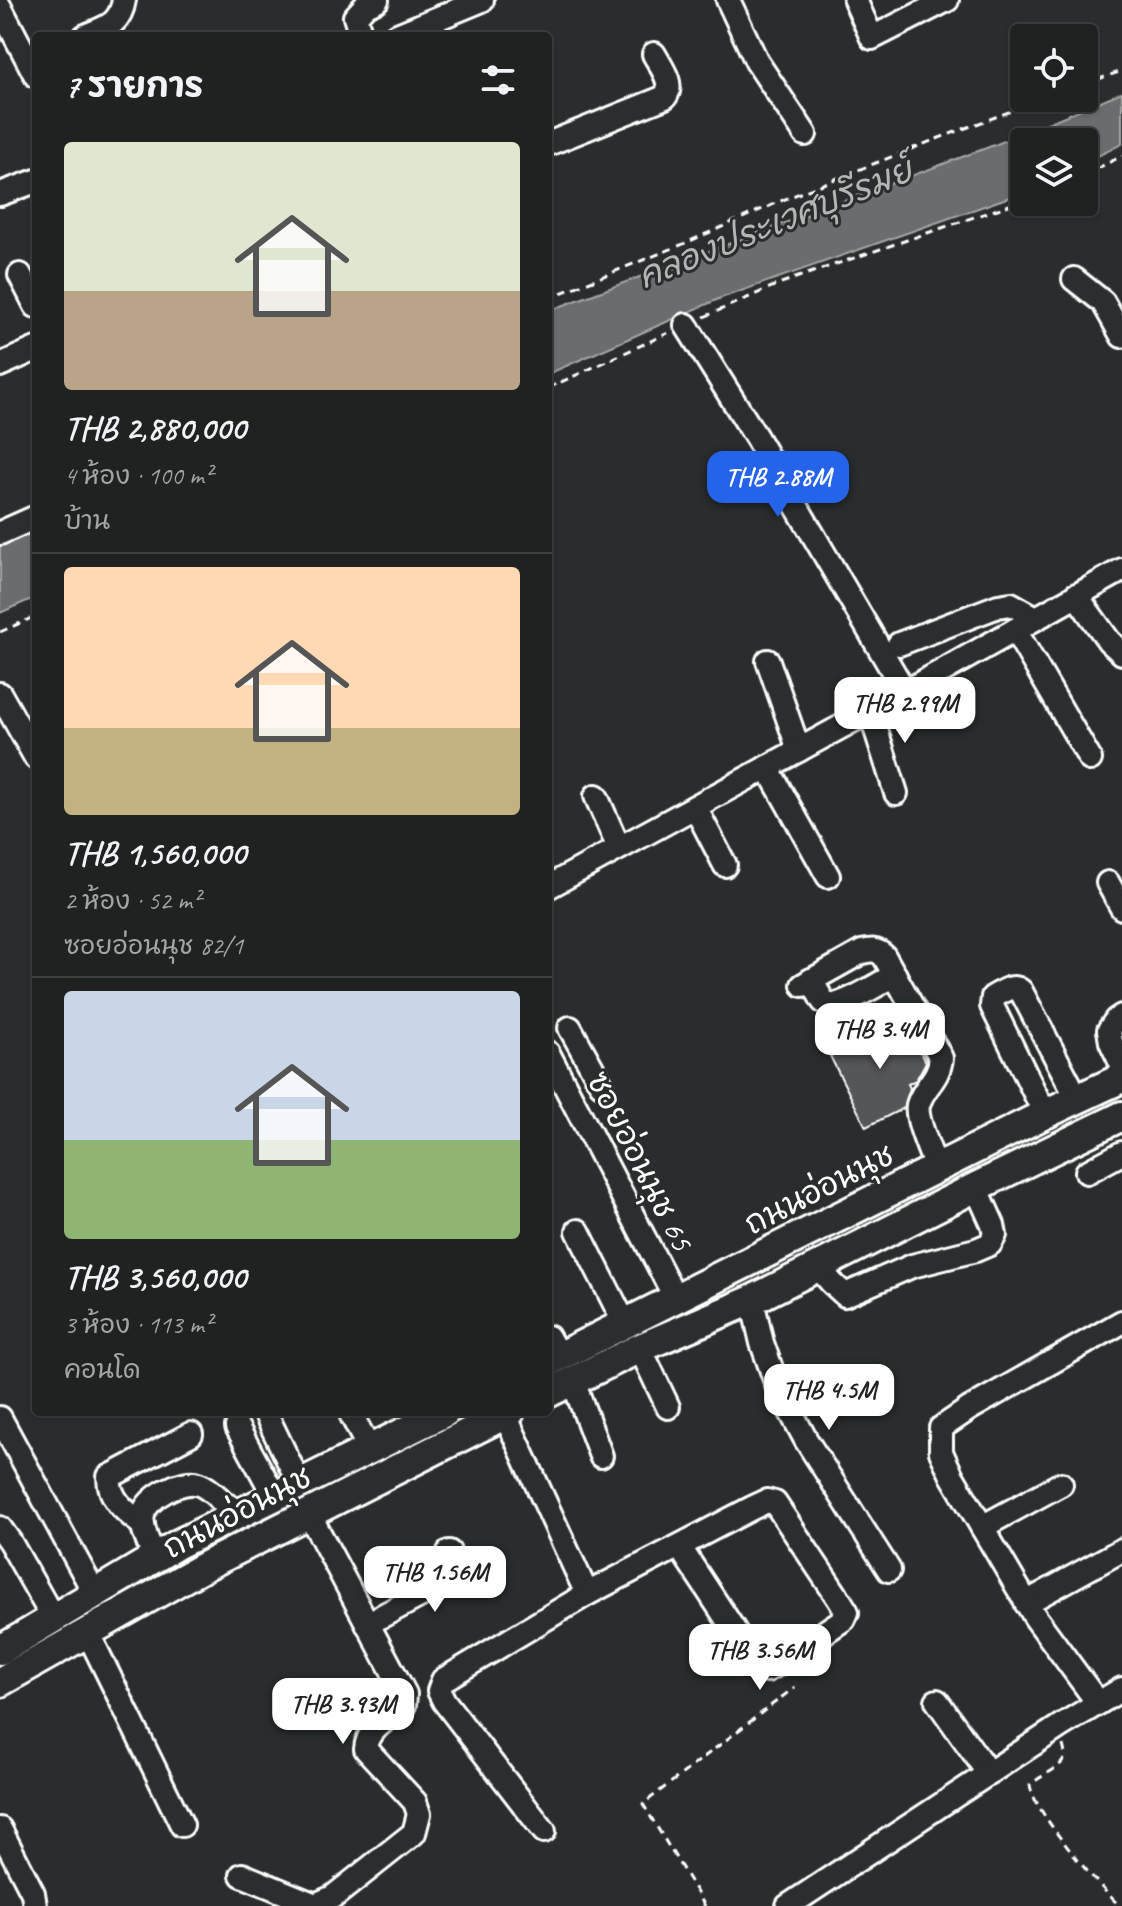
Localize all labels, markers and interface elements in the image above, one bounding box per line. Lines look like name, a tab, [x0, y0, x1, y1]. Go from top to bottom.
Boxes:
map controls	[1010, 24, 1098, 216]
button: locate	[1010, 24, 1098, 112]
icon: filters	[476, 58, 520, 102]
text: 7 รายการ	[64, 64, 204, 107]
button: layers	[1010, 128, 1098, 216]
water label: คลองประเวศบุรีรมย์	[631, 146, 927, 301]
icon: home	[220, 194, 364, 338]
text: THB 2,880,000	[64, 406, 246, 449]
pin: THB 2.88M	[686, 451, 870, 519]
text: 4 ห้อง · 100 m²	[64, 459, 212, 492]
text: THB 2.88M	[725, 460, 831, 493]
text: บ้าน	[64, 504, 110, 537]
icon: home	[220, 619, 364, 763]
pin: THB 2.99M	[813, 677, 997, 745]
text: THB 2.99M	[852, 686, 958, 719]
text: THB 1,560,000	[64, 831, 246, 874]
text: 2 ห้อง · 52 m²	[64, 884, 200, 917]
text: ซอยอ่อนนุช 82/1	[64, 929, 243, 962]
pin: THB 3.4M	[797, 1003, 963, 1071]
text: THB 3.4M	[833, 1012, 927, 1045]
icon: home	[220, 1043, 364, 1187]
street label: ซอยอ่อนนุช 65	[575, 1065, 703, 1260]
street label: ถนนอ่อนนุช	[737, 1134, 902, 1247]
text: THB 3,560,000	[64, 1255, 246, 1298]
text: 3 ห้อง · 113 m²	[64, 1308, 212, 1341]
text: คอนโด	[64, 1353, 141, 1386]
pin: THB 4.5M	[746, 1364, 912, 1432]
text: THB 4.5M	[782, 1373, 876, 1406]
street label: ถนนอ่อนนุช	[156, 1456, 320, 1571]
pin: THB 1.56M	[343, 1546, 527, 1614]
text: THB 1.56M	[382, 1555, 488, 1588]
pin: THB 3.56M	[668, 1624, 852, 1692]
text: THB 3.56M	[707, 1633, 813, 1666]
pin: THB 3.93M	[251, 1678, 435, 1746]
text: THB 3.93M	[290, 1687, 396, 1720]

